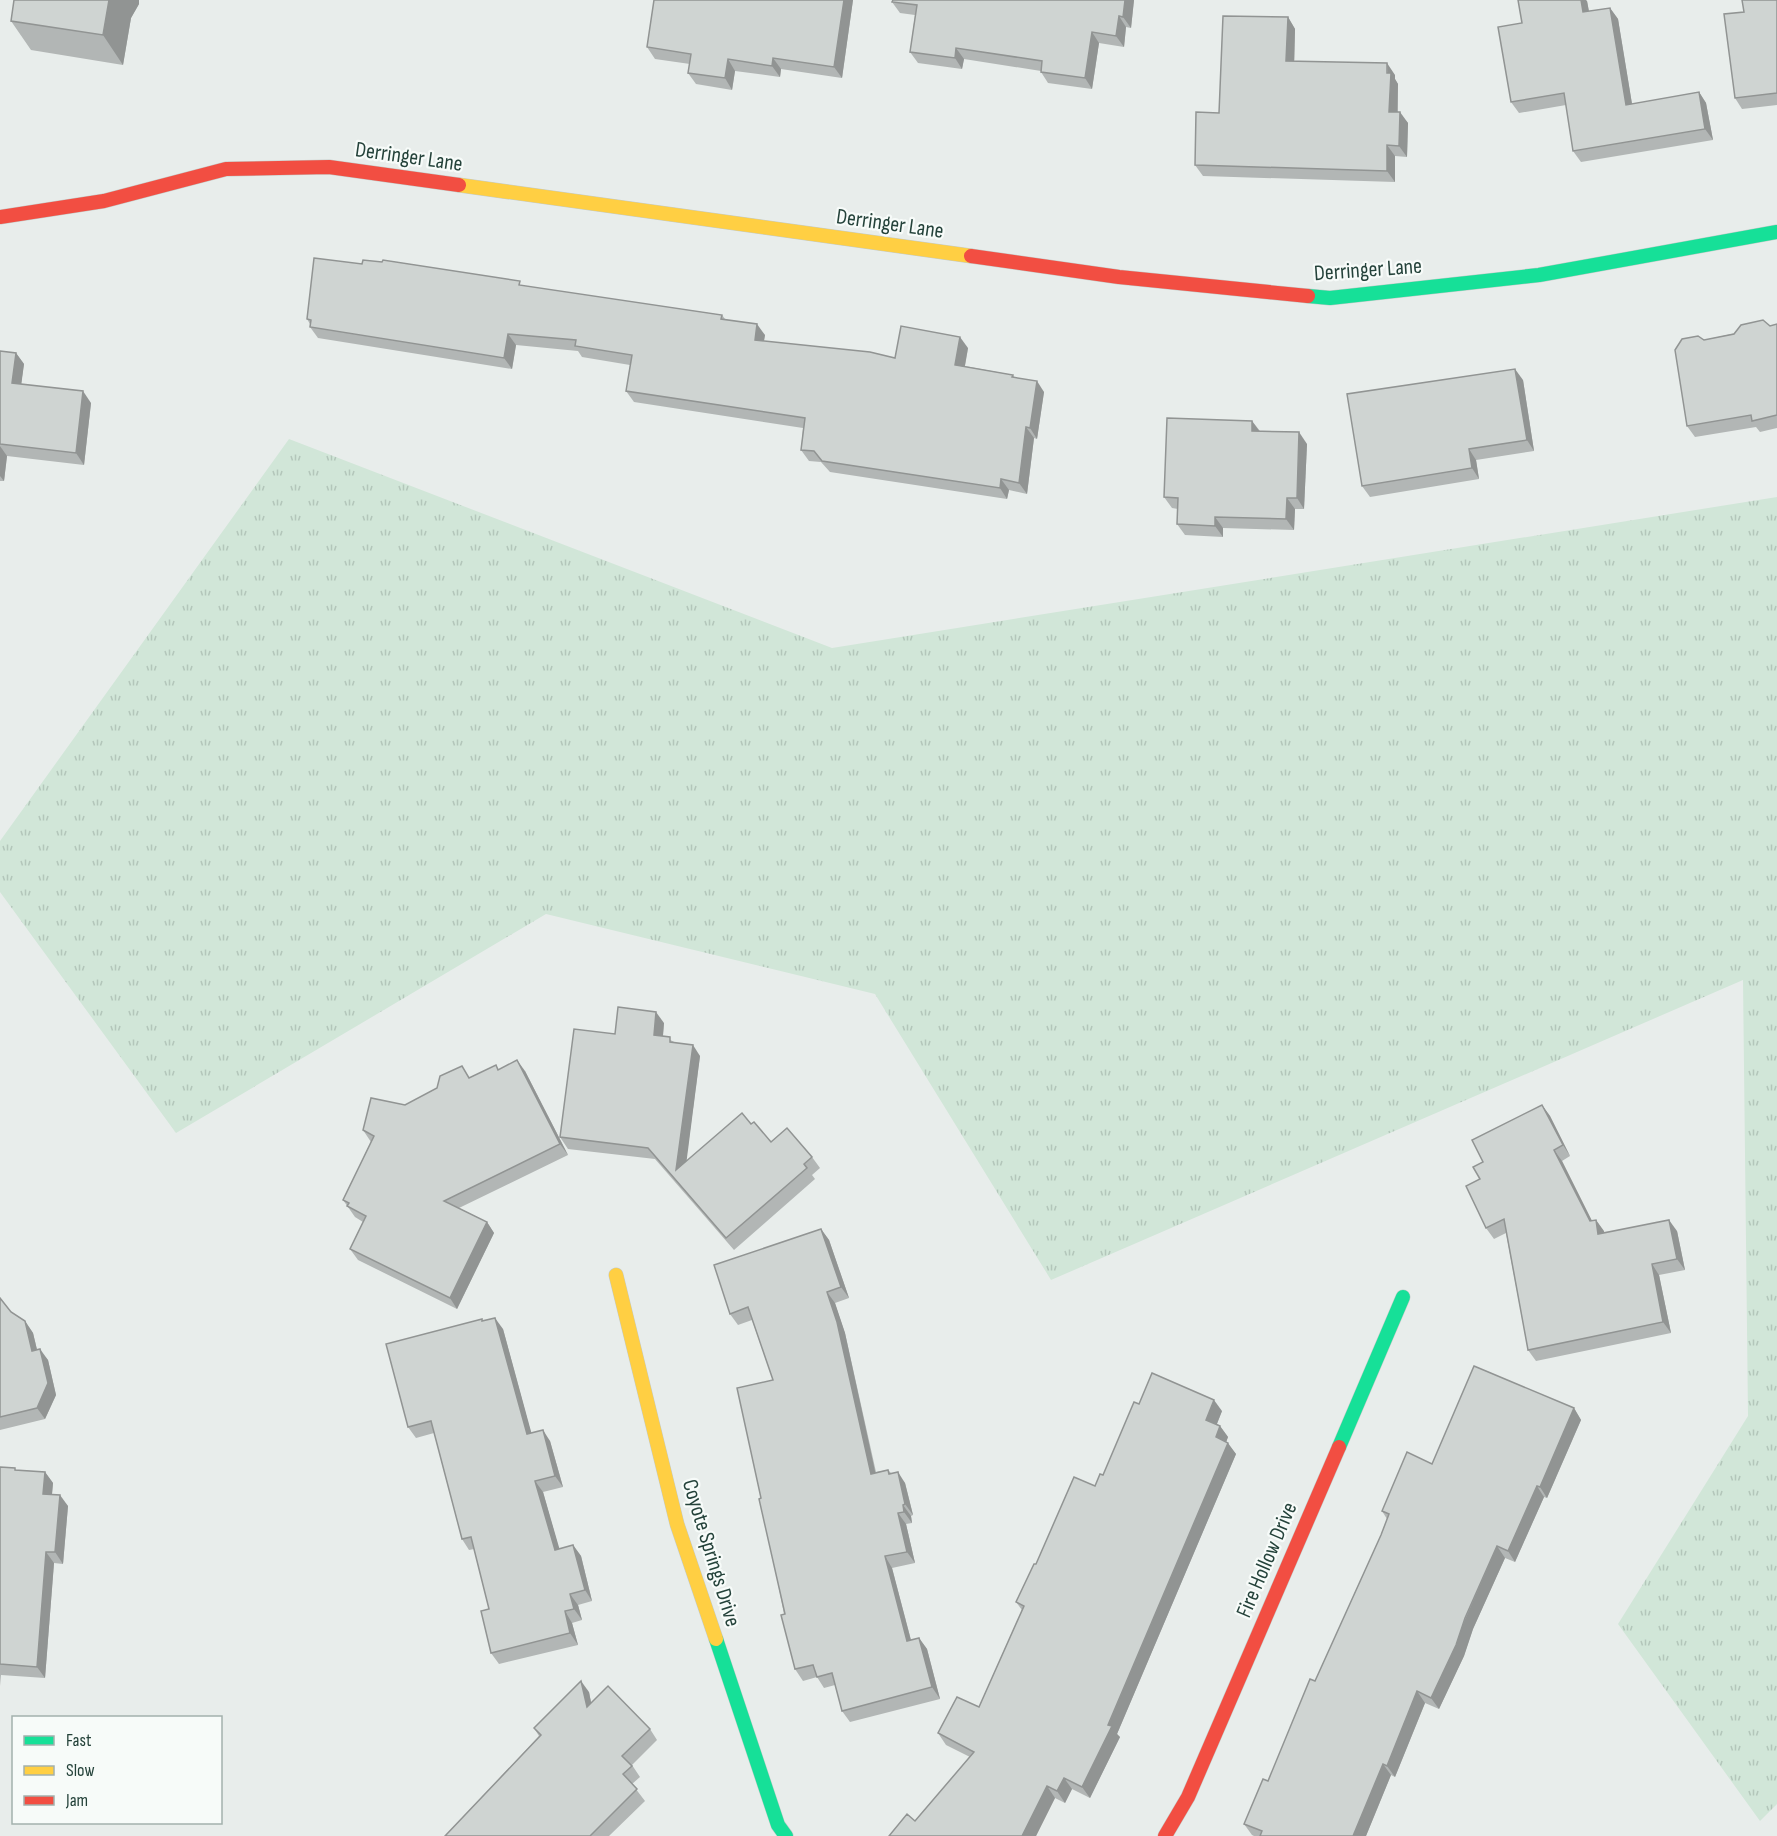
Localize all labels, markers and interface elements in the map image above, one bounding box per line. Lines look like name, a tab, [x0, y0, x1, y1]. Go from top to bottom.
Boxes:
street label: Derringer Lane	[354, 136, 464, 178]
street label: Derringer Lane	[835, 203, 945, 245]
street label: Derringer Lane	[1313, 253, 1423, 287]
street label: Coyote Springs Drive	[676, 1476, 746, 1630]
street label: Fire Hollow Drive	[1231, 1498, 1303, 1622]
legend	[12, 1716, 222, 1824]
text: Fast	[66, 1730, 92, 1751]
text: Slow	[66, 1760, 95, 1781]
text: Jam	[65, 1790, 88, 1811]

